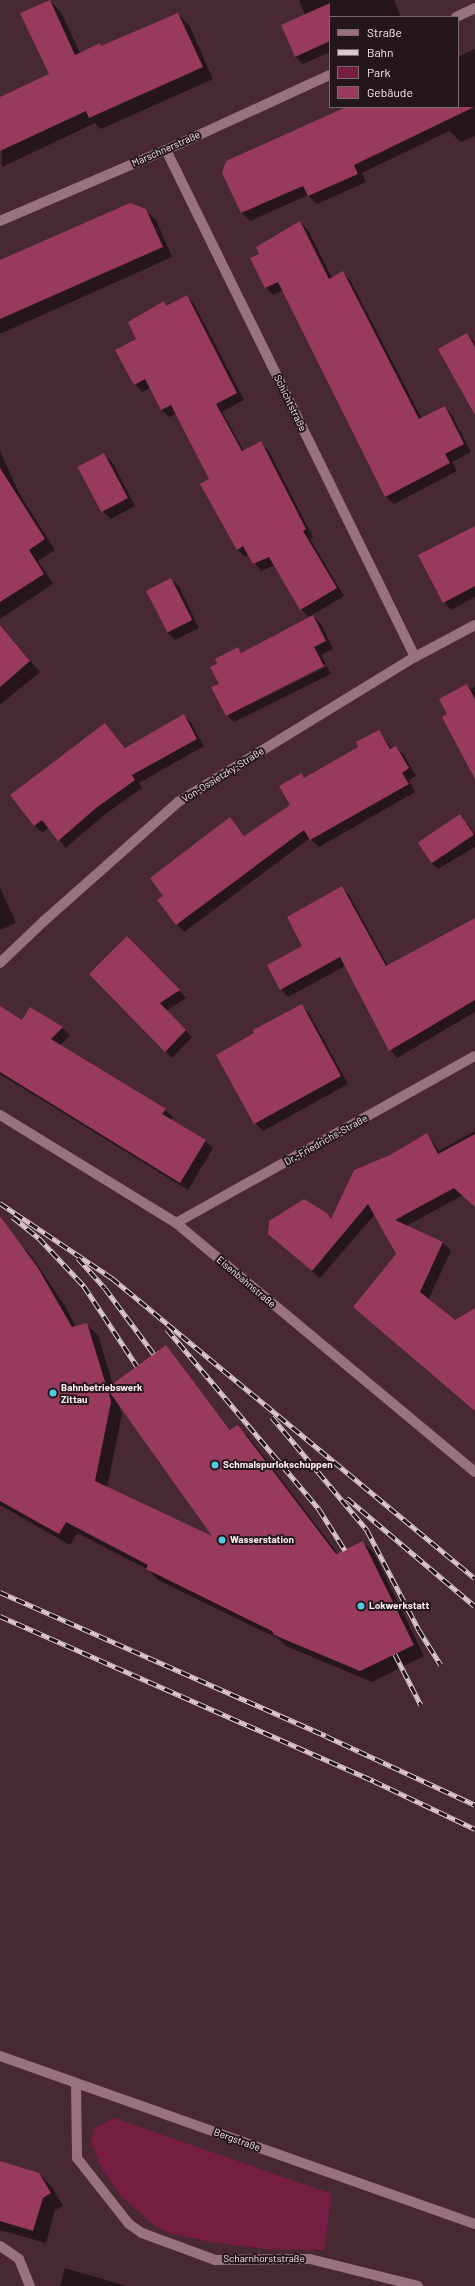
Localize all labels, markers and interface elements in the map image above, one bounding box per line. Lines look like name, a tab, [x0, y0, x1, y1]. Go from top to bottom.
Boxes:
legend	[329, 16, 459, 108]
text: Straße	[367, 25, 402, 39]
text: Bahn	[367, 45, 394, 59]
text: Park	[367, 65, 391, 79]
text: Gebäude	[367, 85, 413, 99]
street label: Marschnerstraße	[130, 129, 202, 169]
street label: Schichtstraße	[271, 373, 309, 433]
street label: Von-Ossietzky-Straße	[180, 745, 266, 805]
street label: Dr.-Friedrichs-Straße	[282, 1112, 370, 1168]
street label: Eisenbahnstraße	[214, 1254, 278, 1310]
place label: Bahnbetriebswerk Zittau	[61, 1381, 142, 1404]
marker: Bahnbetriebswerk Zittau	[48, 1388, 58, 1398]
place label: Schmalspurlokschuppen	[223, 1459, 333, 1471]
marker: Schmalspurlokschuppen	[210, 1460, 220, 1470]
place label: Wasserstation	[230, 1534, 294, 1546]
marker: Wasserstation	[217, 1535, 227, 1545]
place label: Lokwerkstatt	[369, 1600, 429, 1612]
marker: Lokwerkstatt	[356, 1601, 366, 1611]
street label: Bergstraße	[212, 2126, 262, 2154]
street label: Scharnhorststraße	[223, 2253, 305, 2265]

